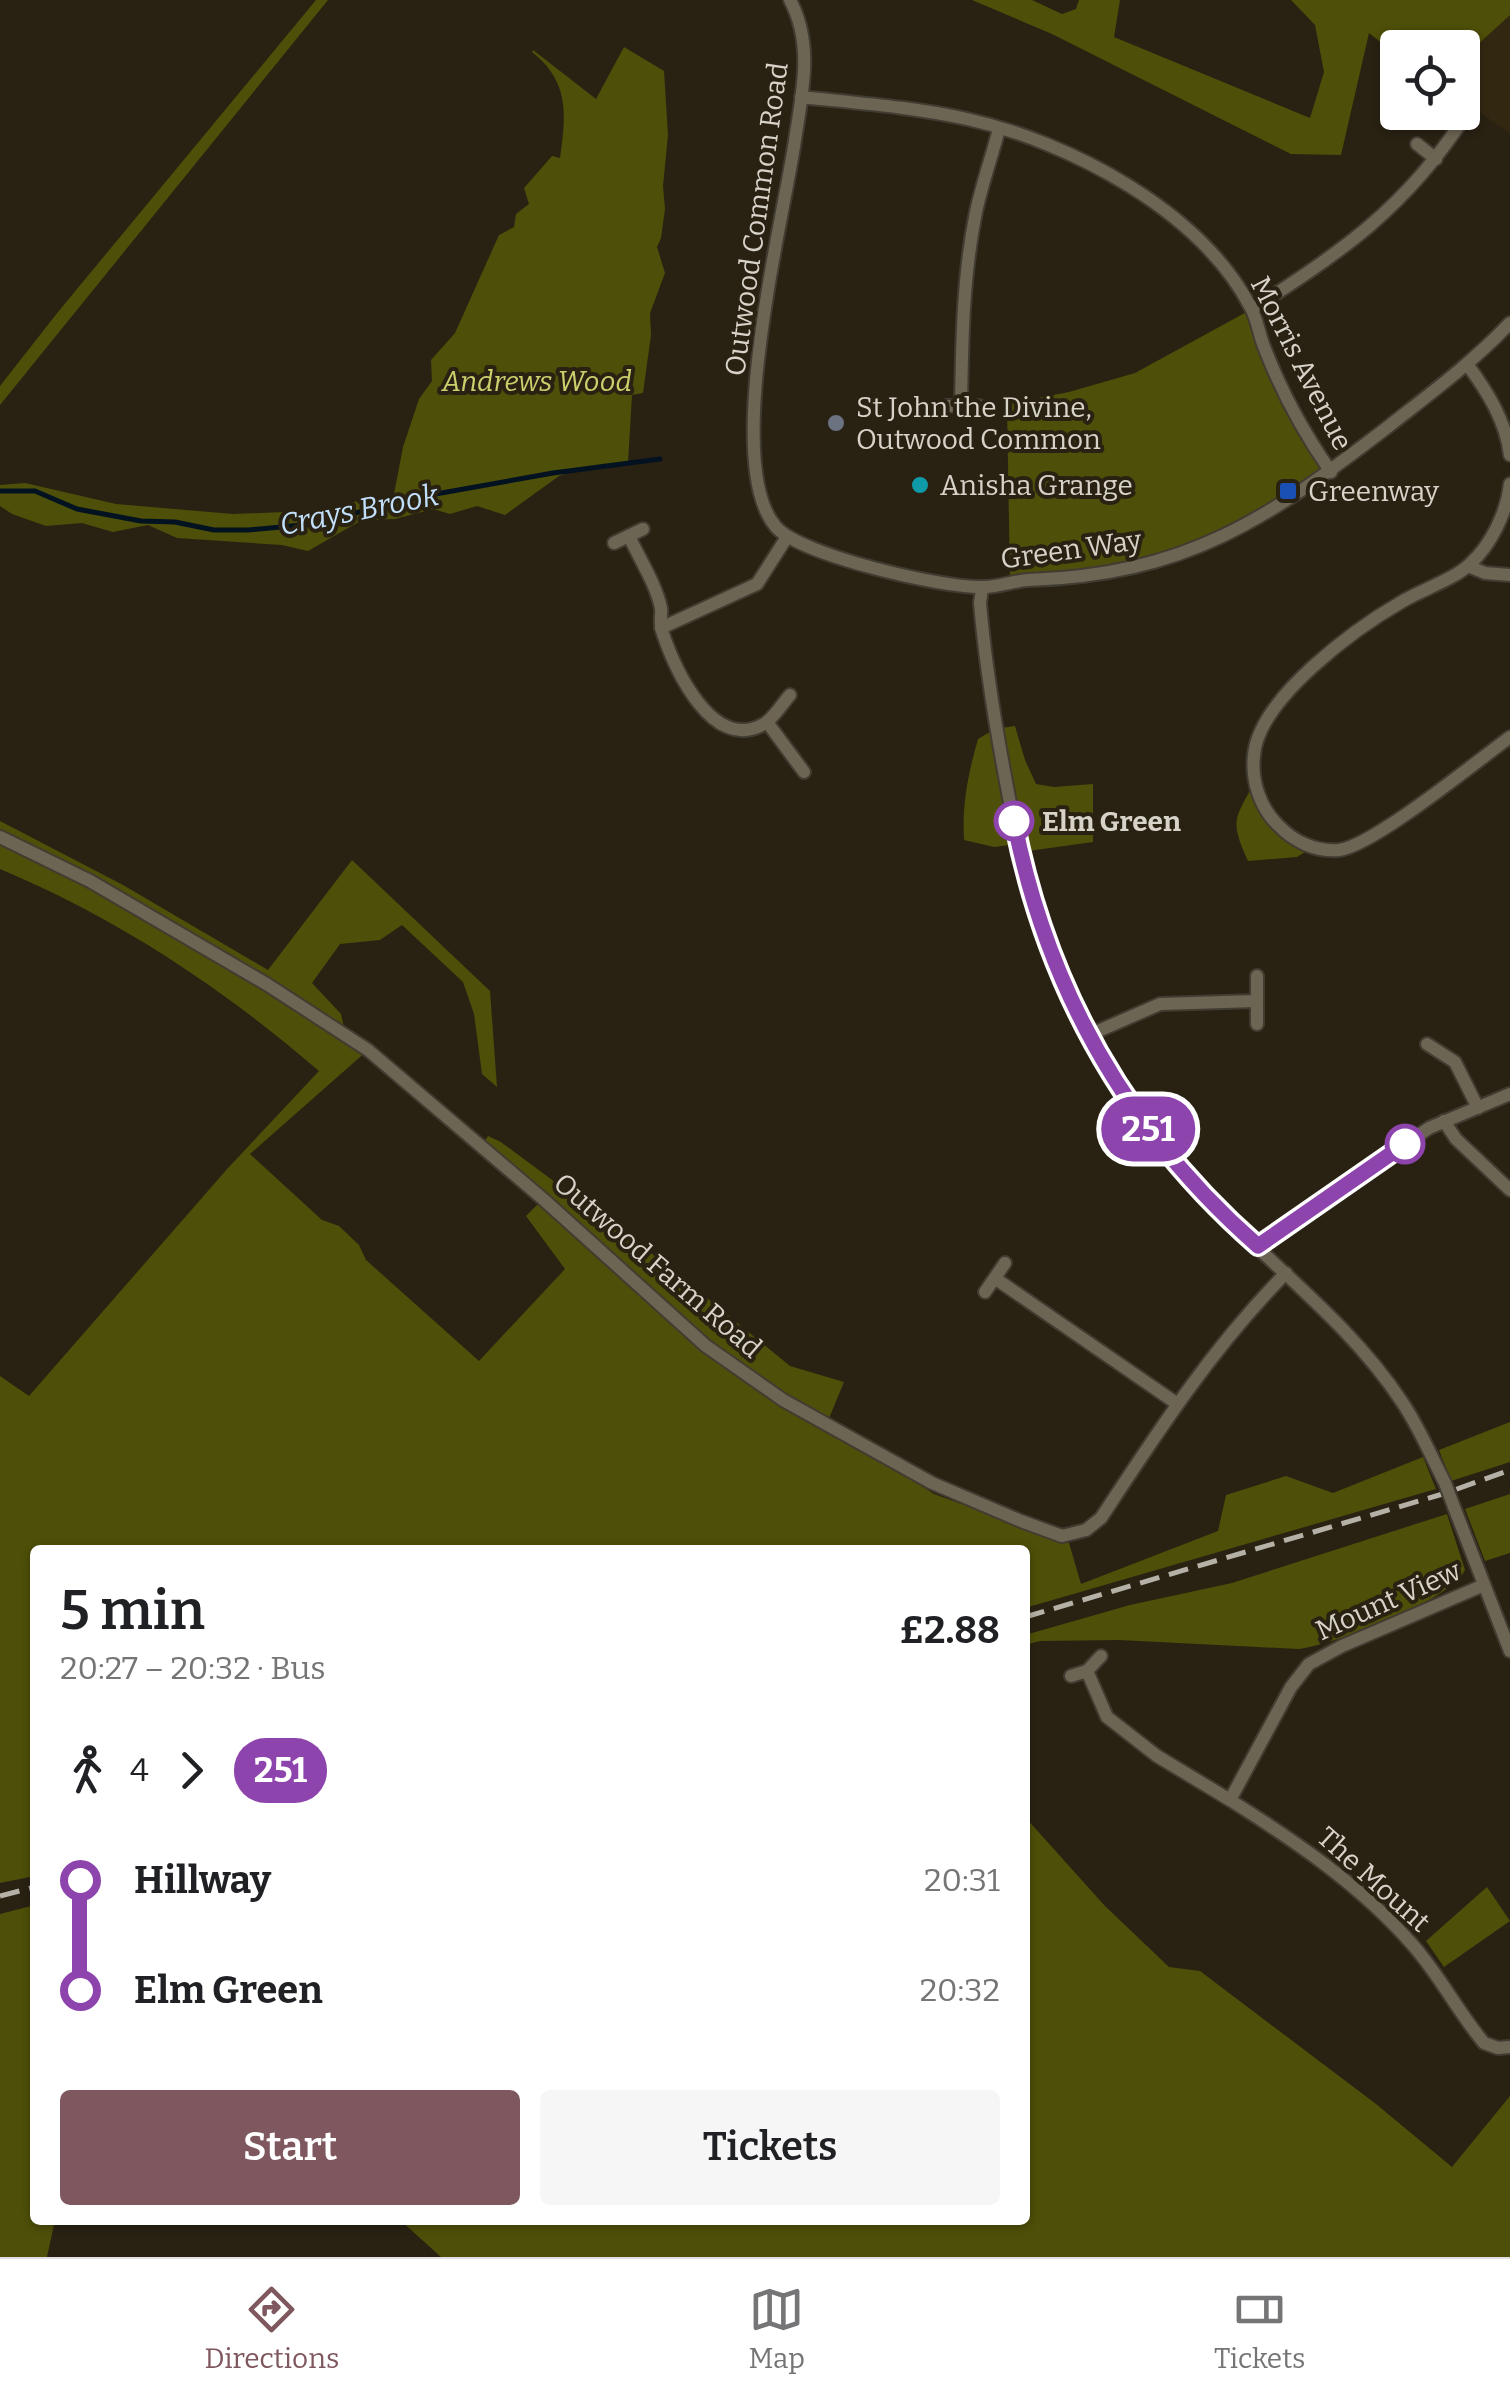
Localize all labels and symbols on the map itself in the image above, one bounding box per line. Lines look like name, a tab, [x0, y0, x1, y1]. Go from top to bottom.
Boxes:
street label: Outwood Common Road	[718, 60, 795, 378]
street label: Morris Avenue	[1244, 271, 1359, 456]
park label: Andrews Wood	[440, 365, 632, 398]
place label: St John the Divine, Outwood Common	[856, 391, 1101, 456]
marker: St John the Divine, Outwood Common	[825, 412, 847, 434]
place label: Anisha Grange	[940, 469, 1133, 502]
marker: Anisha Grange	[909, 474, 931, 496]
place label: Greenway	[1308, 475, 1439, 508]
water label: Crays Brook	[277, 477, 442, 543]
marker: Greenway	[1277, 480, 1299, 502]
street label: Green Way	[998, 523, 1144, 576]
marker: Elm Green	[995, 802, 1033, 840]
place label: Elm Green	[1042, 805, 1181, 838]
line badge: 251	[1090, 1096, 1206, 1162]
unlabelled marker	[1386, 1125, 1424, 1163]
street label: Outwood Farm Road	[547, 1166, 768, 1365]
street label: Mount View	[1311, 1554, 1466, 1647]
street label: The Mount	[1311, 1820, 1437, 1939]

